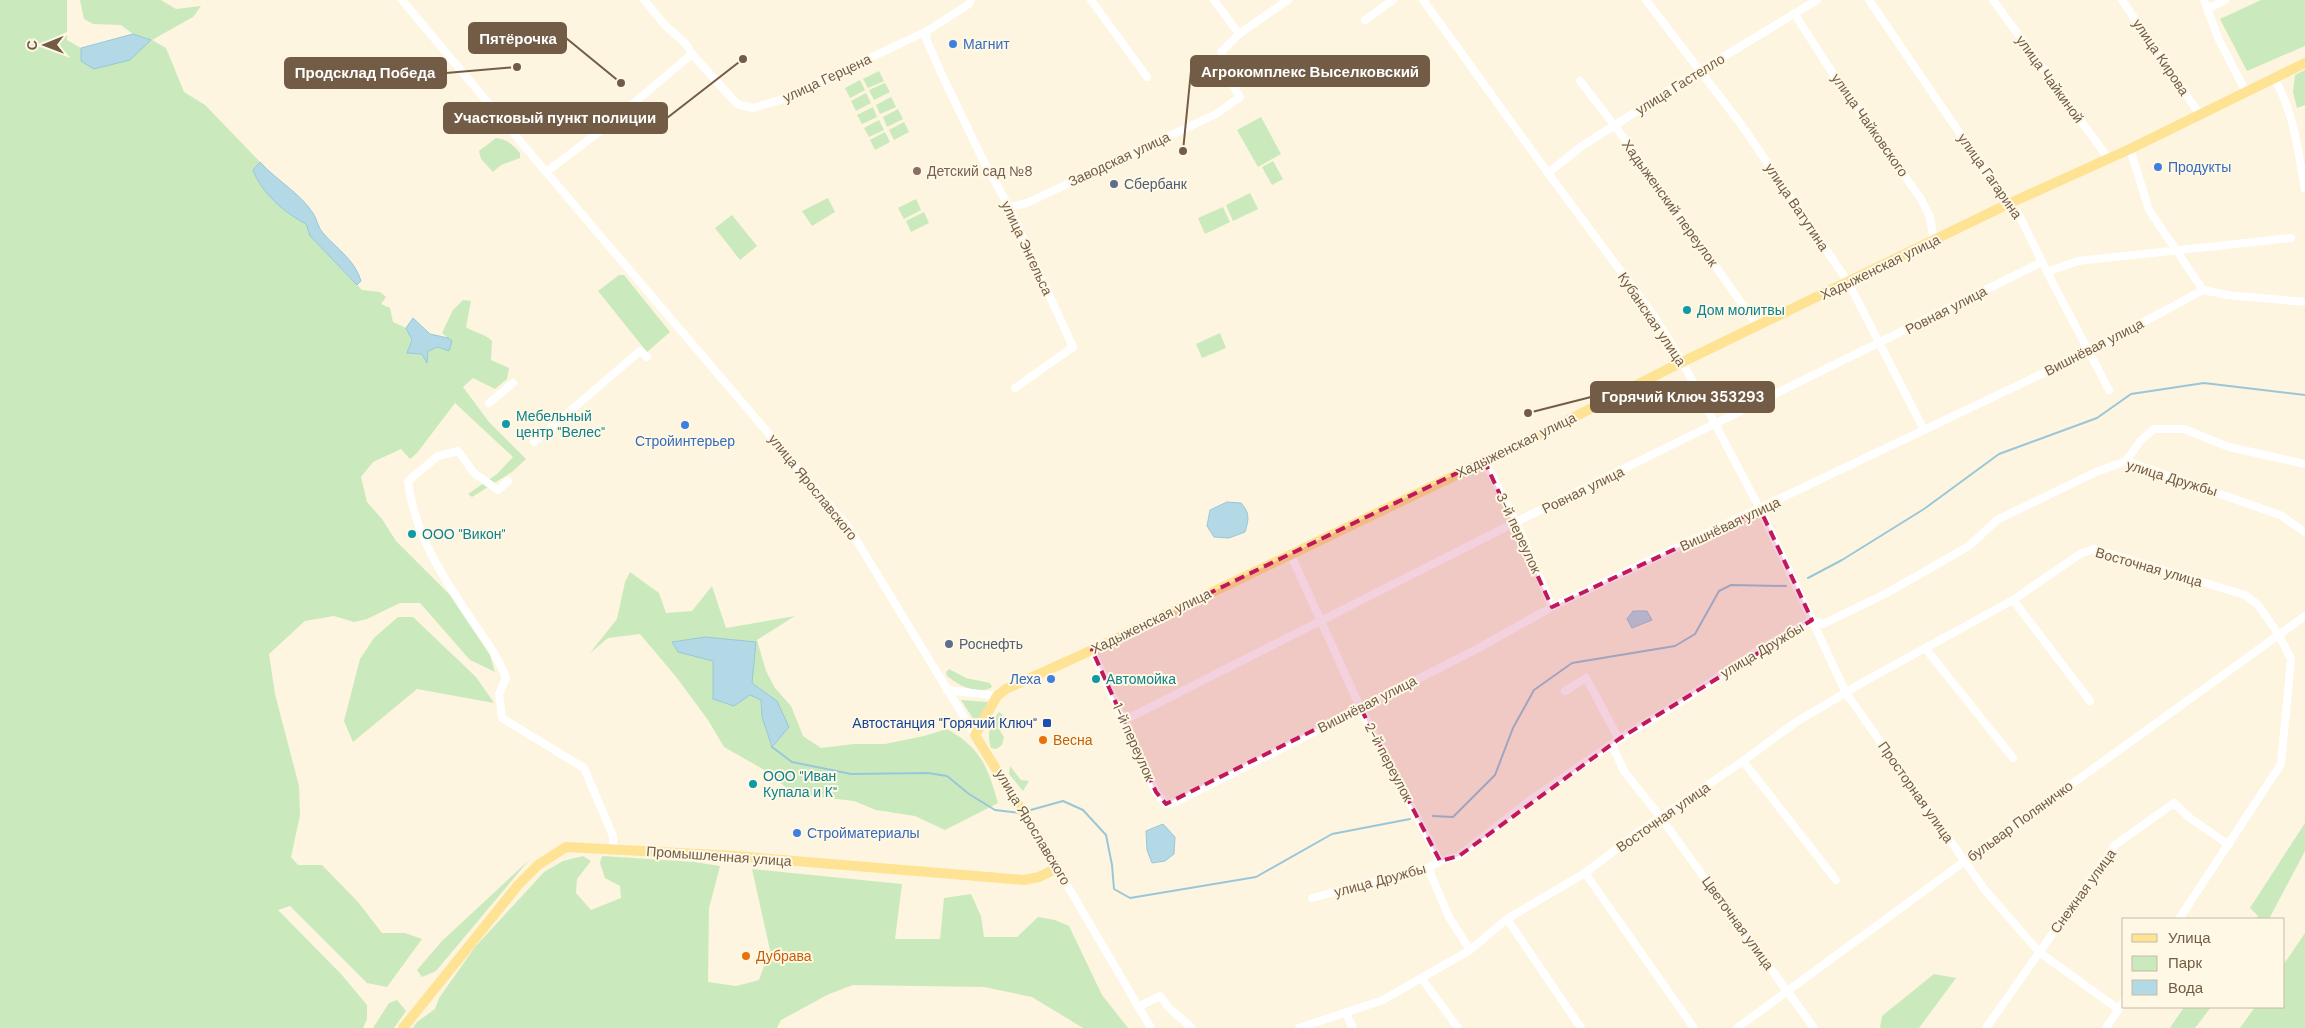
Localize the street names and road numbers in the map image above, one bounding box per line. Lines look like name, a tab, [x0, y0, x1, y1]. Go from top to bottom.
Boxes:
street label: улица Кирова	[2129, 15, 2193, 99]
street label: улица Чайкиной	[2012, 31, 2088, 127]
street label: улица Гастелло	[1632, 49, 1728, 119]
street label: улица Герцена	[780, 50, 874, 106]
street label: улица Чайковского	[1828, 70, 1913, 180]
street label: Заводская улица	[1065, 127, 1173, 190]
street label: улица Гагарина	[1954, 130, 2026, 222]
street label: Хадыженский переулок	[1618, 136, 1723, 271]
street label: улица Ватутина	[1761, 160, 1833, 255]
street label: улица Энгельса	[997, 198, 1057, 298]
street label: Хадыженская улица	[1817, 230, 1943, 304]
street label: Кубанская улица	[1614, 269, 1690, 370]
street label: Ровная улица	[1902, 282, 1990, 338]
street label: Вишнёвая улица	[2041, 314, 2147, 380]
street label: Хадыженская улица	[1453, 408, 1579, 482]
street label: улица Ярославского	[765, 430, 862, 544]
street label: улица Дружбы	[2124, 456, 2220, 500]
street label: Ровная улица	[1539, 462, 1627, 518]
street label: 3-й переулок	[1492, 490, 1546, 577]
street label: Вишнёвая улица	[1677, 493, 1783, 555]
street label: Восточная улица	[2093, 543, 2205, 591]
street label: Хадыженская улица	[1088, 584, 1214, 658]
street label: улица Дружбы	[1717, 618, 1807, 682]
street label: Вишнёвая улица	[1314, 671, 1420, 737]
street label: 1-й переулок	[1109, 700, 1159, 784]
street label: 2-й переулок	[1361, 719, 1418, 805]
street label: Просторная улица	[1874, 738, 1958, 846]
street label: улица Ярославского	[991, 766, 1075, 888]
street label: бульвар Поляничко	[1963, 776, 2077, 866]
street label: Восточная улица	[1613, 778, 1714, 856]
street label: Промышленная улица	[646, 842, 792, 870]
street label: Снежная улица	[2046, 845, 2120, 937]
street label: улица Дружбы	[1332, 859, 1428, 901]
street label: Цветочная улица	[1698, 873, 1778, 973]

